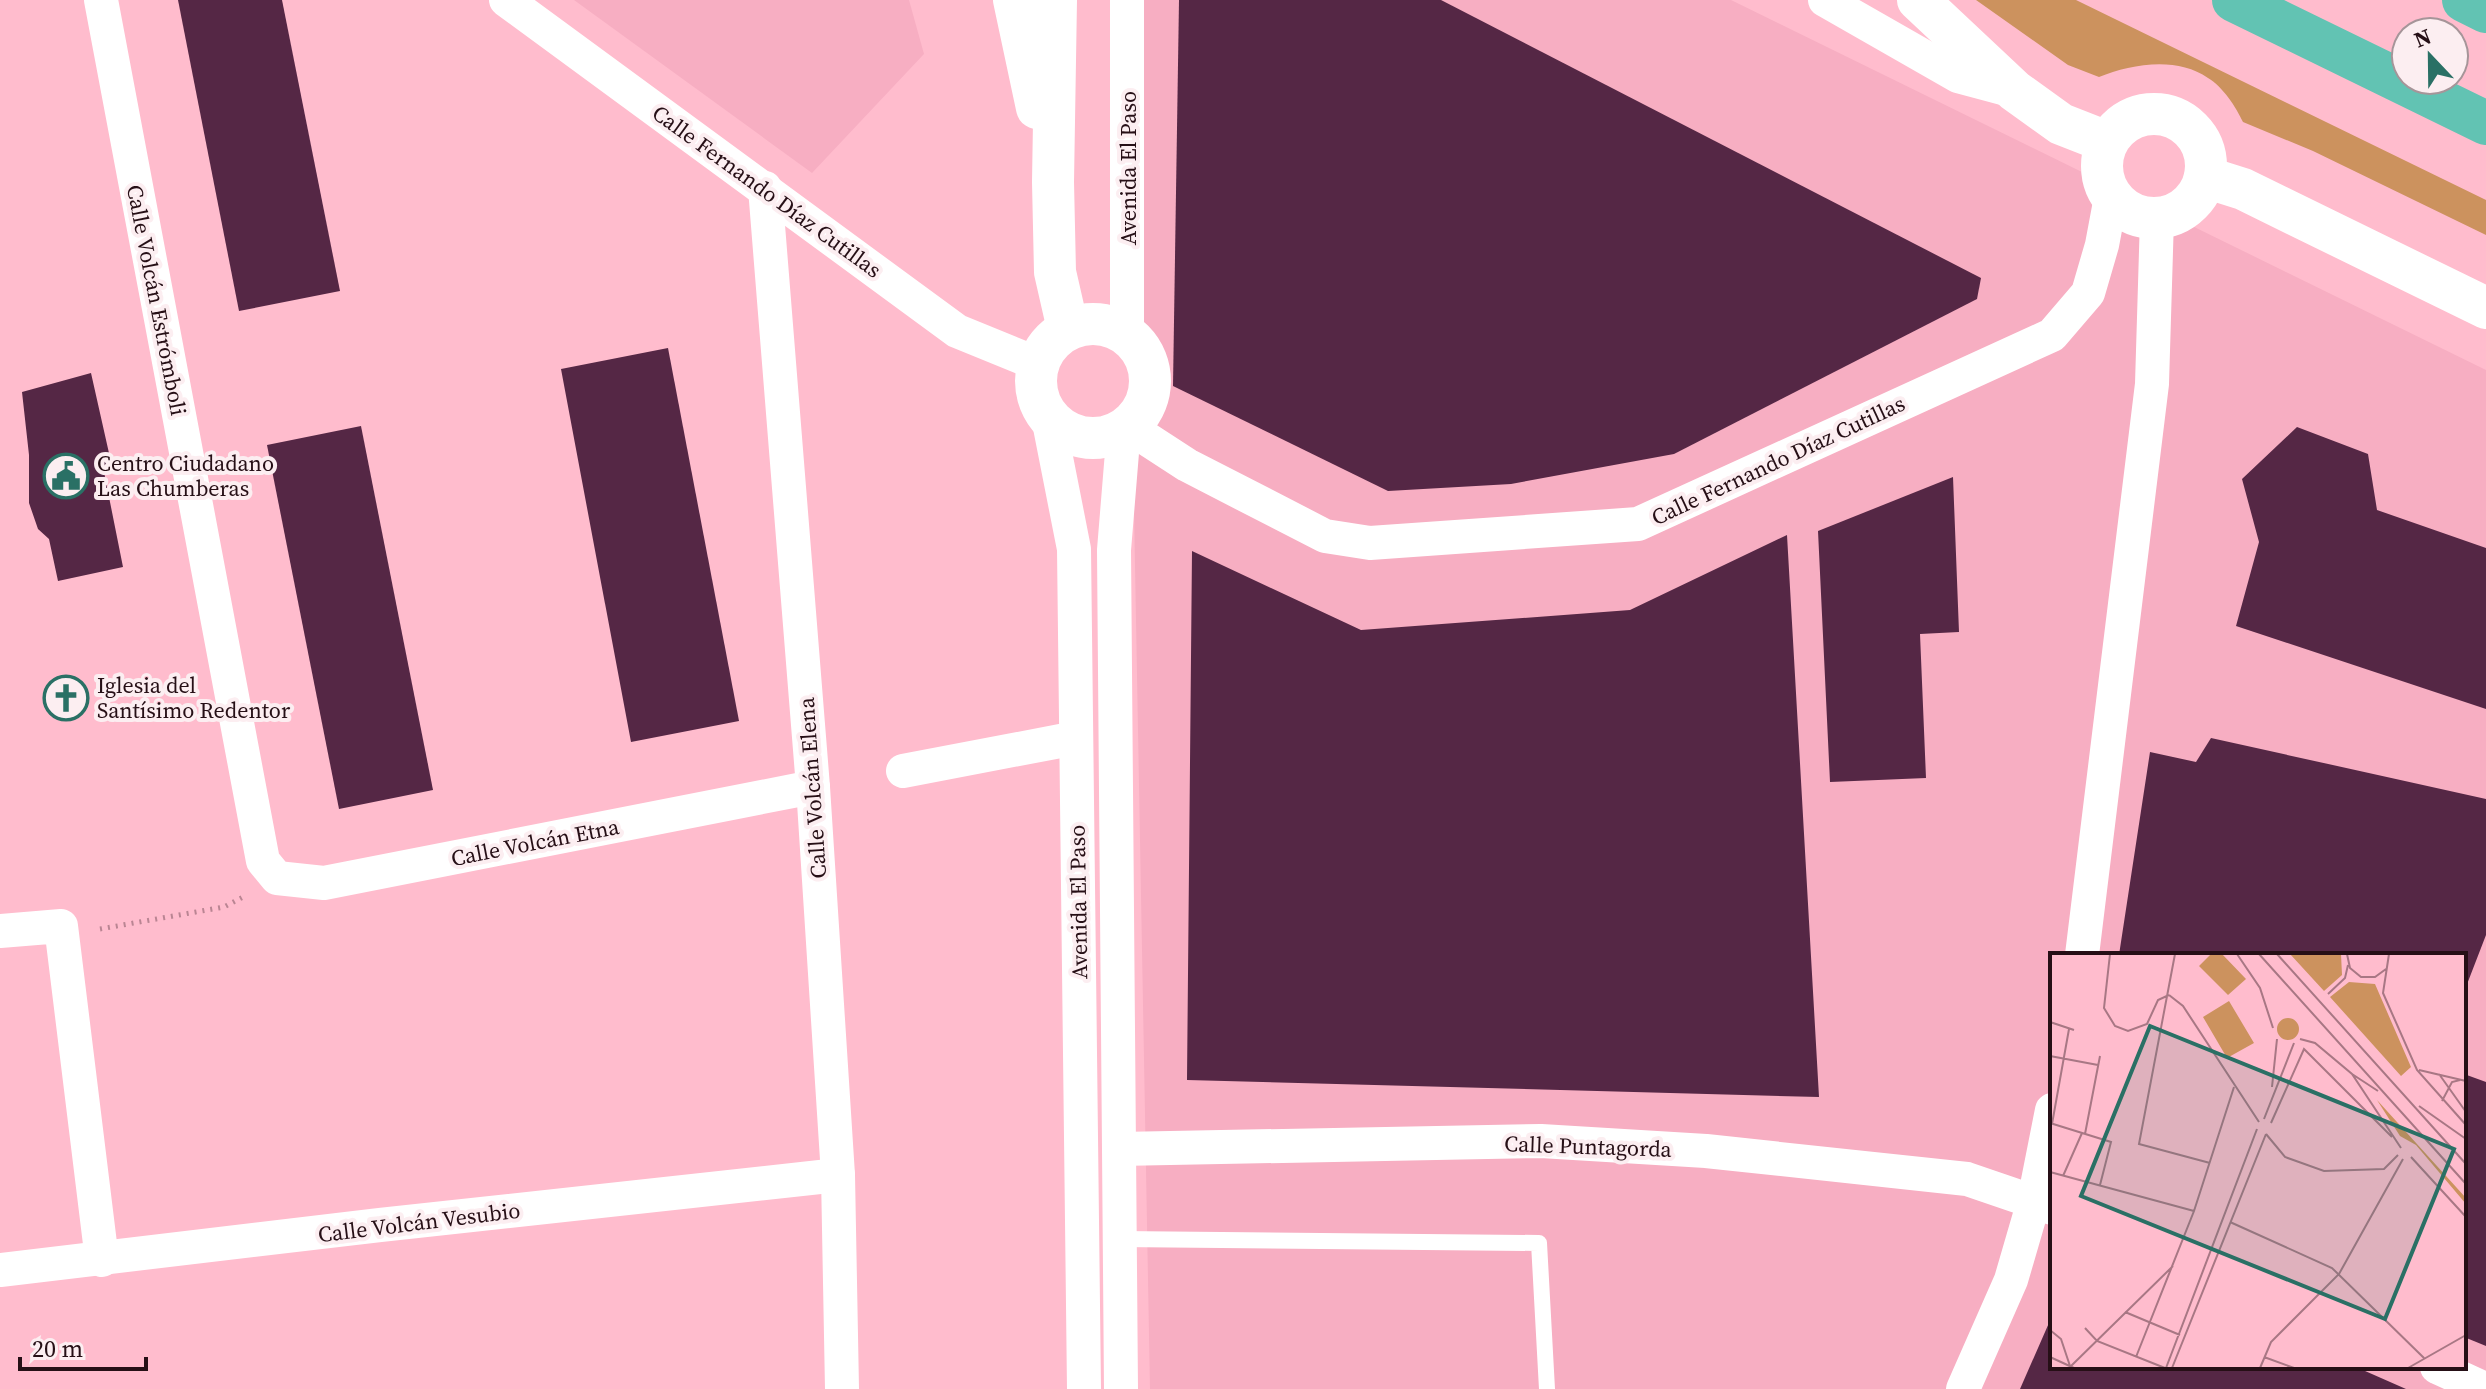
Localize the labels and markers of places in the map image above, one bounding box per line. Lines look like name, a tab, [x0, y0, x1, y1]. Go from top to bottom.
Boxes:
place label: Centro Ciudadano Las Chumberas	[97, 448, 274, 503]
public building icon: Centro Ciudadano Las Chumberas	[42, 452, 90, 500]
place label: Iglesia del Santísimo Redentor	[97, 670, 291, 725]
church icon: Iglesia del Santísimo Redentor	[42, 674, 90, 722]

